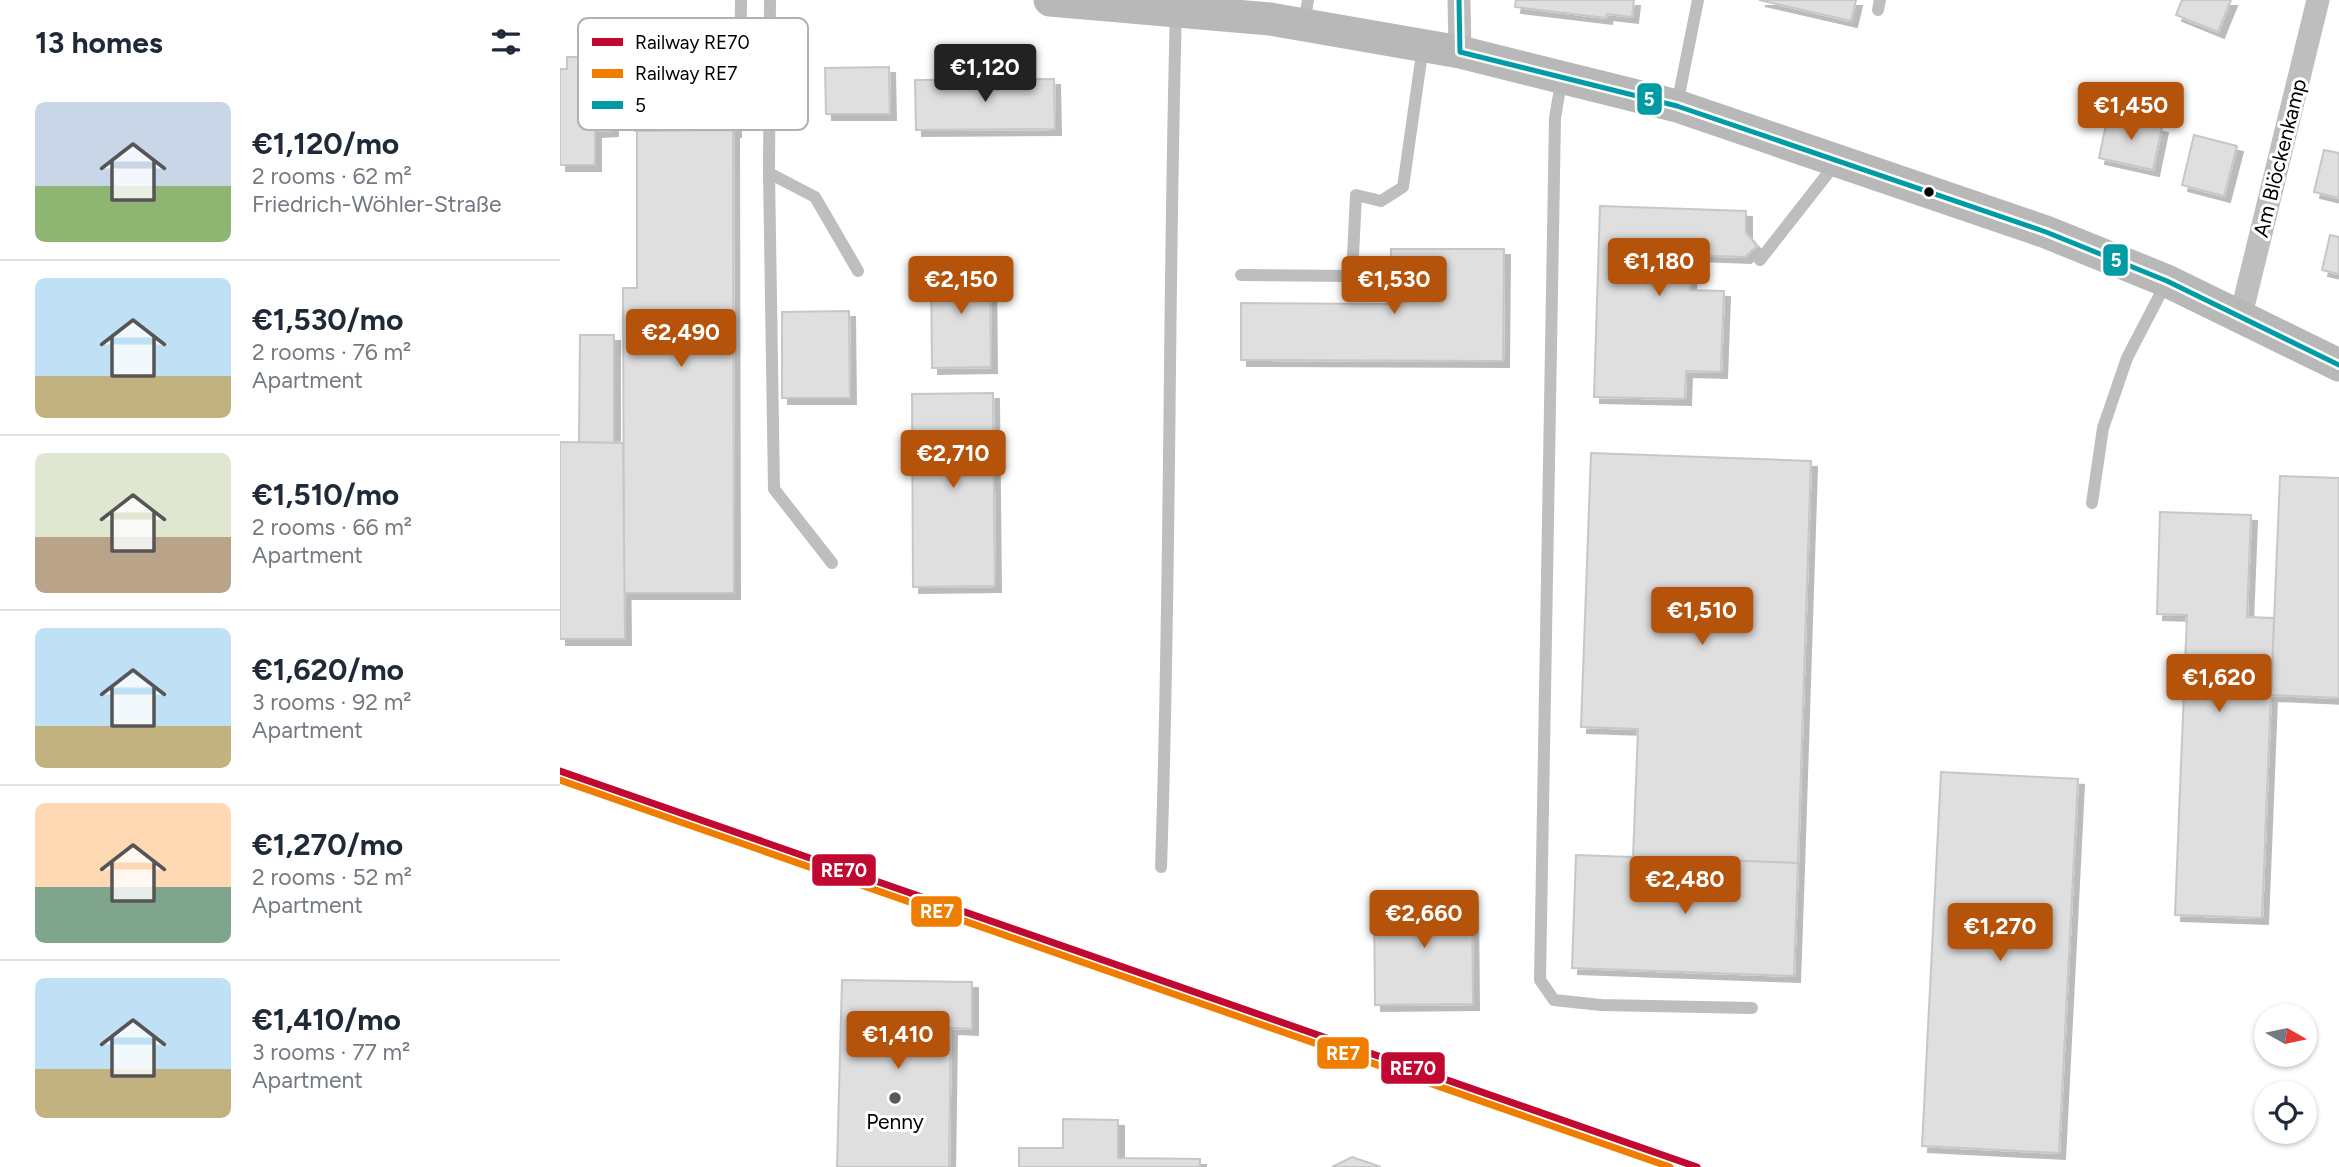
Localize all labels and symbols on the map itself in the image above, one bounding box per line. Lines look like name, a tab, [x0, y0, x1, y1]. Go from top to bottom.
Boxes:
legend	[578, 18, 808, 130]
text: Railway RE70	[635, 31, 750, 54]
pin: €1,120	[928, 44, 1042, 104]
text: Railway RE7	[635, 62, 737, 85]
street label: Am Blöckenkamp	[2248, 76, 2311, 240]
line badge: 5	[1636, 82, 1663, 116]
pin: €1,450	[2074, 82, 2188, 142]
text: 5	[1643, 88, 1655, 111]
text: 5	[635, 94, 646, 117]
unlabelled marker	[1922, 185, 1936, 199]
pin: €1,180	[1602, 238, 1716, 298]
line badge: 5	[2102, 243, 2129, 277]
text: 5	[2110, 249, 2122, 272]
pin: €2,150	[904, 256, 1018, 316]
pin: €1,530	[1337, 256, 1451, 316]
pin: €2,490	[624, 310, 738, 369]
pin: €2,710	[896, 430, 1010, 490]
pin: €1,510	[1645, 588, 1759, 647]
pin: €1,620	[2162, 654, 2276, 714]
line badge: RE70	[811, 853, 877, 887]
pin: €2,480	[1628, 856, 1742, 916]
text: RE70	[821, 859, 867, 882]
pin: €2,660	[1367, 890, 1481, 950]
line badge: RE7	[910, 895, 963, 928]
text: RE7	[920, 900, 954, 923]
pin: €1,270	[1943, 904, 2057, 963]
north arrow	[2254, 1004, 2317, 1068]
pin: €1,410	[841, 1012, 955, 1071]
line badge: RE7	[1316, 1036, 1370, 1070]
text: RE7	[1326, 1042, 1360, 1065]
line badge: RE70	[1380, 1051, 1446, 1085]
text: RE70	[1390, 1057, 1436, 1080]
marker: Penny	[887, 1090, 903, 1106]
place label: Penny	[866, 1109, 924, 1134]

